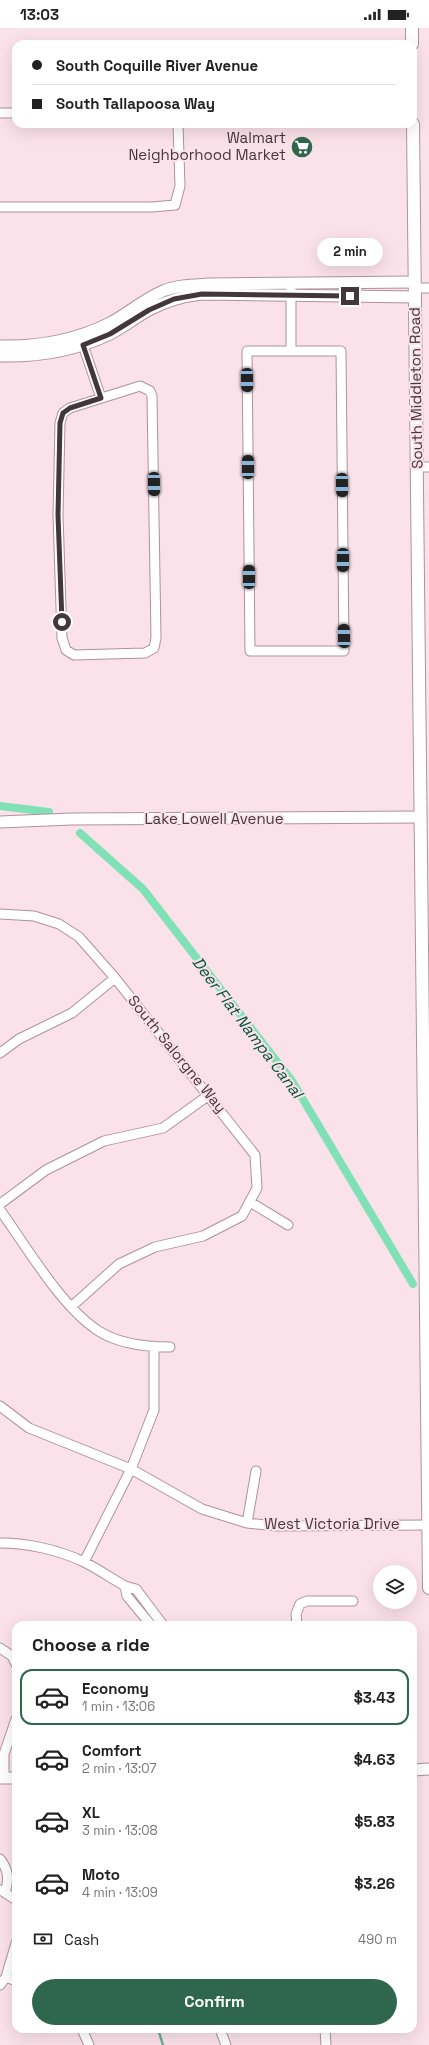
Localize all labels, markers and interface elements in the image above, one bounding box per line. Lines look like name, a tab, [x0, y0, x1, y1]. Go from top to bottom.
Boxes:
text: 13:03	[20, 5, 59, 24]
text: South Coquille River Avenue	[56, 56, 258, 75]
text: South Tallapoosa Way	[56, 94, 215, 113]
place label: Walmart Neighborhood Market	[128, 128, 286, 164]
supermarket icon: Walmart Neighborhood Market	[289, 134, 315, 160]
callout: 2 min	[317, 238, 383, 266]
text: 2 min	[333, 243, 367, 260]
route end	[341, 287, 359, 305]
street label: South Middleton Road	[405, 307, 426, 469]
car	[241, 368, 253, 392]
car	[242, 455, 254, 479]
car	[148, 472, 160, 496]
car	[336, 473, 348, 497]
car	[337, 548, 349, 572]
car	[243, 565, 255, 589]
route start	[53, 613, 71, 631]
car	[338, 624, 350, 648]
street label: Lake Lowell Avenue	[144, 809, 284, 828]
water label: Deer Flat Nampa Canal	[187, 952, 309, 1104]
street label: South Salorgne Way	[124, 991, 231, 1116]
street label: West Victoria Drive	[264, 1514, 400, 1533]
map controls	[373, 1565, 417, 1609]
button: layers	[373, 1565, 417, 1609]
text: Choose a ride	[32, 1633, 150, 1656]
icon: car	[34, 1679, 70, 1715]
text: Economy	[82, 1679, 149, 1698]
text: $3.43	[354, 1688, 395, 1707]
text: 1 min · 13:06	[82, 1698, 155, 1715]
icon: car	[34, 1741, 70, 1777]
text: Comfort	[82, 1741, 142, 1760]
text: $4.63	[354, 1750, 395, 1769]
text: 2 min · 13:07	[82, 1760, 157, 1777]
icon: car	[34, 1803, 70, 1839]
text: XL	[82, 1803, 100, 1822]
text: $5.83	[354, 1812, 395, 1831]
text: 3 min · 13:08	[82, 1822, 158, 1839]
icon: car	[34, 1865, 70, 1901]
text: Moto	[82, 1865, 120, 1884]
text: $3.26	[354, 1874, 395, 1893]
text: 4 min · 13:09	[82, 1884, 158, 1901]
icon: cash	[32, 1928, 54, 1950]
text: Cash	[64, 1930, 99, 1949]
text: 490 m	[358, 1931, 397, 1948]
button: Confirm	[32, 1979, 397, 2025]

